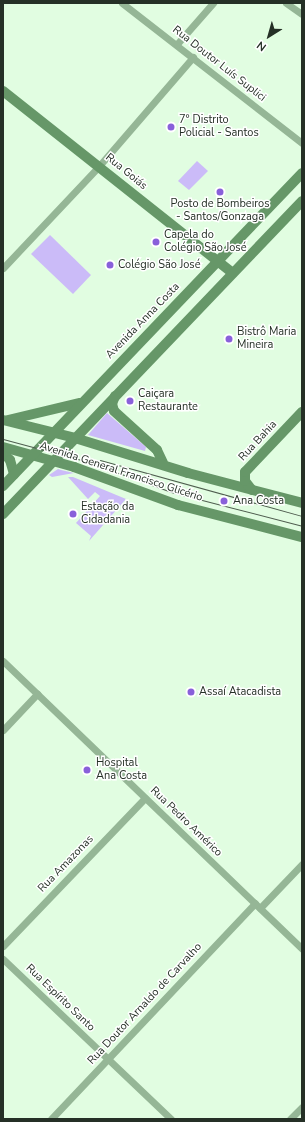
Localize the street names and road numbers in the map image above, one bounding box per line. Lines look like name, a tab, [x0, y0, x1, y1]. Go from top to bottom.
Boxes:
street label: Rua Doutor Luís Suplici	[170, 23, 268, 105]
street label: Rua Goiás	[102, 151, 150, 193]
street label: Avenida Anna Costa	[103, 280, 183, 362]
street label: Rua Bahia	[236, 418, 280, 464]
street label: Avenida General Francisco Glicério	[38, 439, 204, 505]
street label: Rua Pedro Américo	[147, 784, 225, 860]
street label: Rua Amazonas	[36, 833, 96, 895]
street label: Rua Doutor Arnaldo de Carvalho	[85, 941, 205, 1067]
street label: Rua Espírito Santo	[23, 962, 97, 1034]

